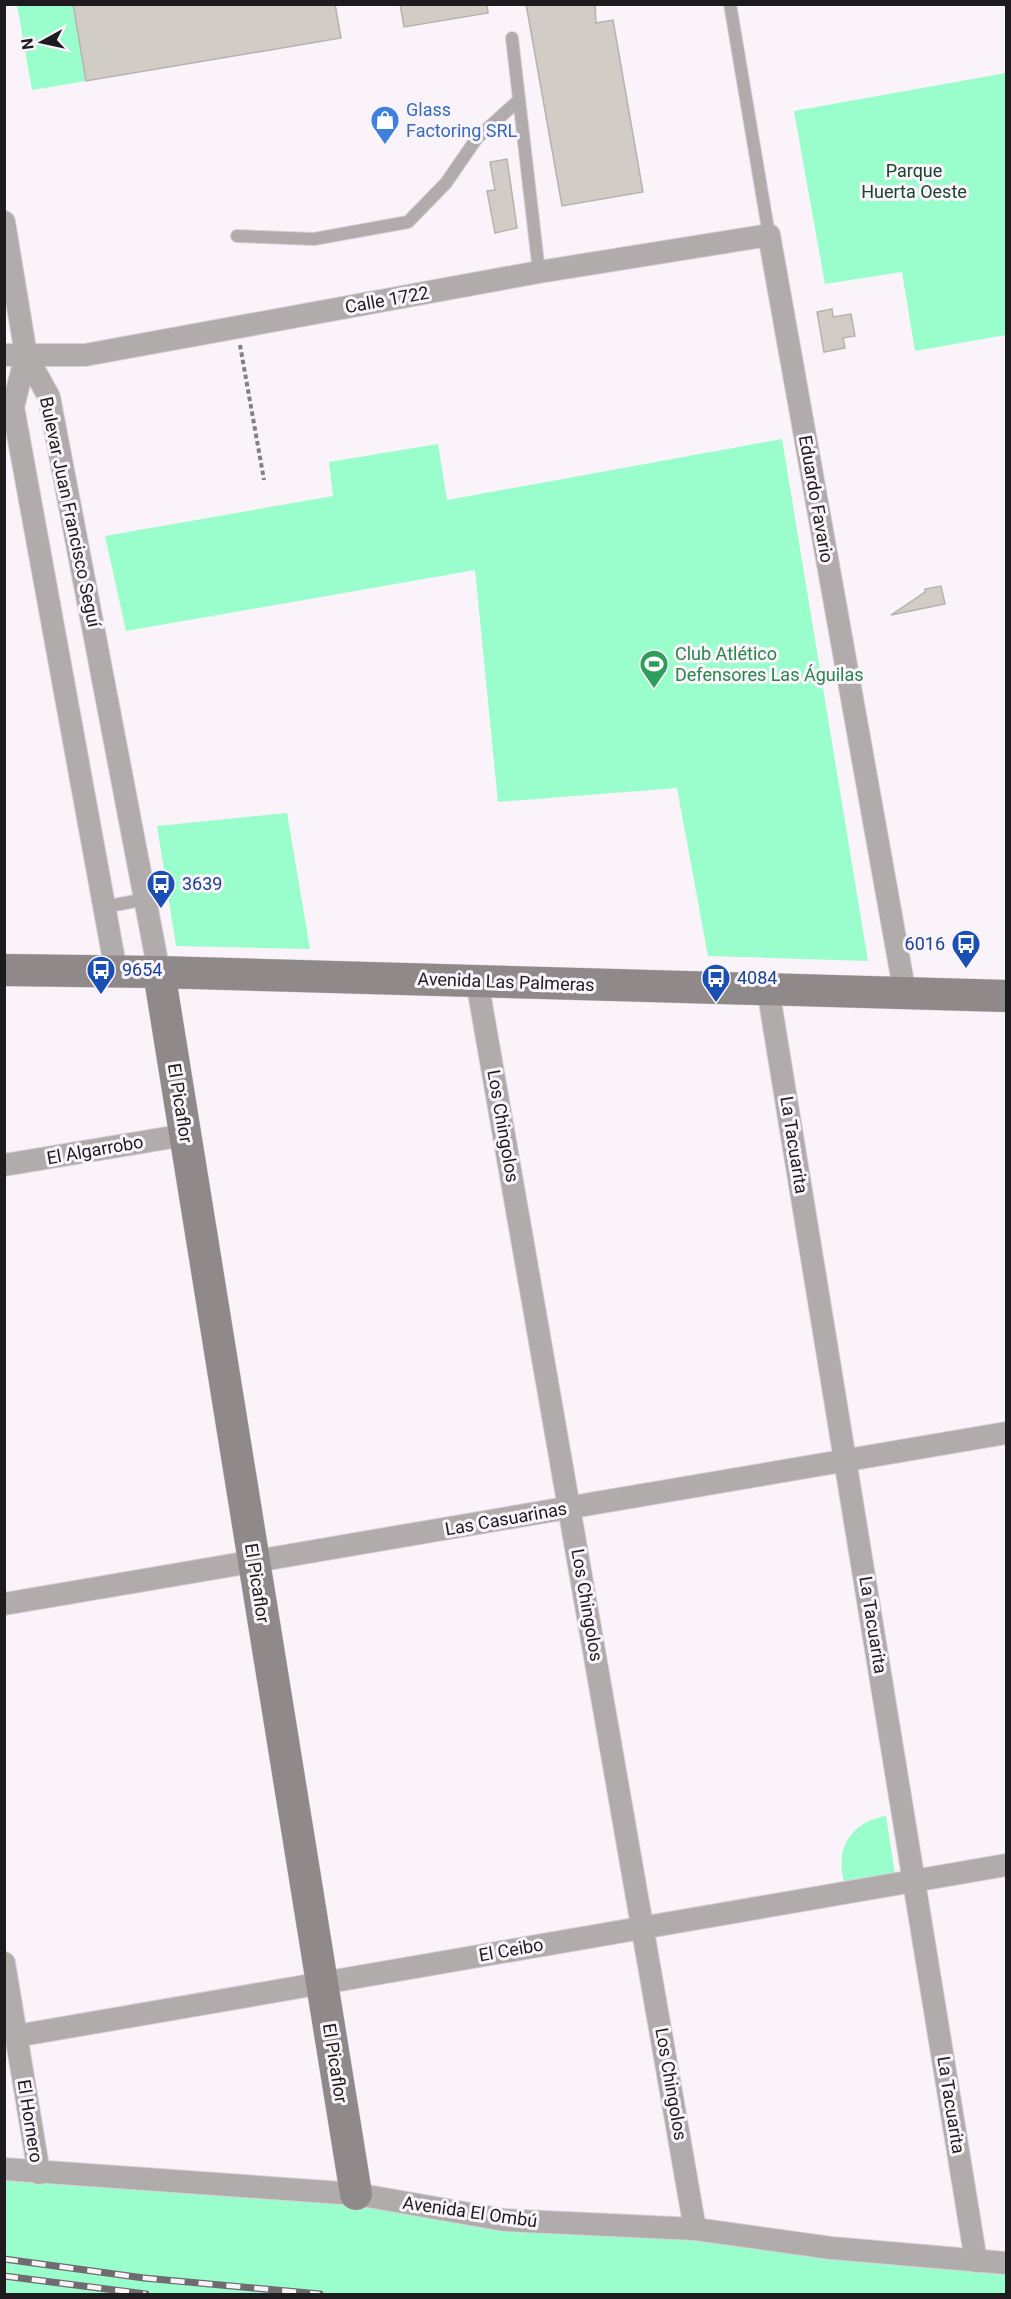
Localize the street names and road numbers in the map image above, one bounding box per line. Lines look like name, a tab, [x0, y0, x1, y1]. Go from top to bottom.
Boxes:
street label: Calle 1722	[343, 282, 430, 317]
street label: Bulevar Juan Francisco Seguí	[36, 395, 105, 630]
street label: Eduardo Favario	[795, 433, 838, 564]
street label: Avenida Las Palmeras	[417, 968, 595, 995]
street label: El Picaflor	[164, 1061, 197, 1144]
street label: Los Chingolos	[483, 1068, 524, 1184]
street label: La Tacuarita	[776, 1095, 813, 1195]
street label: El Algarrobo	[45, 1131, 145, 1168]
street label: Las Casuarinas	[443, 1497, 568, 1540]
street label: El Picaflor	[241, 1541, 274, 1624]
street label: Los Chingolos	[567, 1547, 608, 1663]
street label: La Tacuarita	[855, 1575, 892, 1675]
street label: El Ceibo	[477, 1934, 545, 1965]
street label: El Picaflor	[319, 2021, 352, 2104]
street label: Los Chingolos	[651, 2026, 692, 2142]
street label: La Tacuarita	[933, 2055, 970, 2155]
street label: El Hornero	[14, 2078, 47, 2164]
street label: Avenida El Ombú	[402, 2192, 539, 2231]

